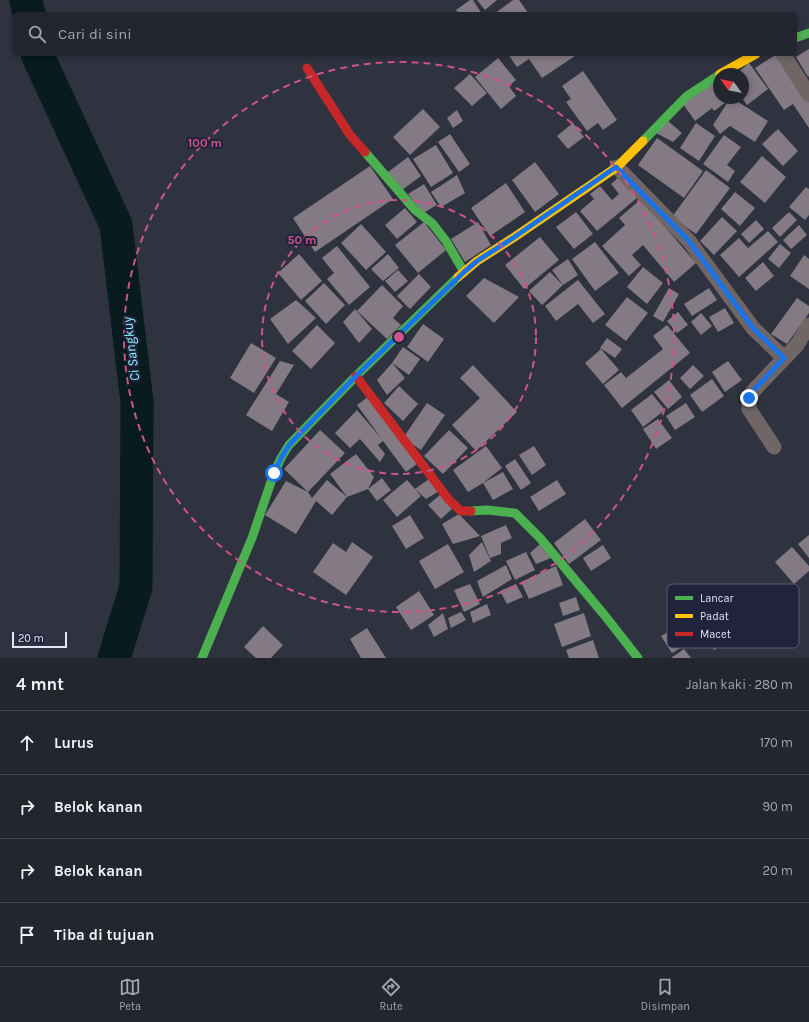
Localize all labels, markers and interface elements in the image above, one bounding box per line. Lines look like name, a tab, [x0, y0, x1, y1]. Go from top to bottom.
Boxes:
search box	[12, 12, 797, 56]
icon: search	[26, 23, 48, 45]
text: Cari di sini	[58, 25, 132, 43]
north arrow	[713, 68, 749, 104]
text: 100 m	[188, 136, 222, 150]
text: 50 m	[288, 233, 317, 247]
water label: Ci Sangkuy	[119, 315, 143, 382]
centre of rings	[392, 330, 406, 344]
route end	[740, 389, 758, 407]
route start	[265, 464, 283, 482]
legend	[667, 584, 799, 648]
text: Lancar	[700, 592, 734, 605]
text: Padat	[700, 610, 729, 623]
text: Macet	[700, 628, 731, 641]
scale bar	[12, 630, 67, 649]
text: 20 m	[18, 632, 44, 645]
text: 4 mnt	[16, 674, 64, 694]
text: Jalan kaki · 280 m	[686, 677, 793, 692]
icon: ahead	[16, 732, 38, 754]
text: Lurus	[54, 734, 94, 752]
text: 170 m	[760, 735, 793, 750]
icon: right	[16, 796, 38, 818]
text: Belok kanan	[54, 798, 143, 816]
text: 90 m	[762, 799, 793, 814]
icon: right	[16, 860, 38, 882]
text: Belok kanan	[54, 862, 143, 880]
text: 20 m	[763, 863, 793, 878]
icon: arrive	[16, 924, 38, 946]
text: Tiba di tujuan	[54, 926, 154, 944]
tab: Peta	[119, 976, 141, 1013]
tab: Rute	[379, 976, 403, 1013]
tab: Disimpan	[641, 976, 690, 1013]

